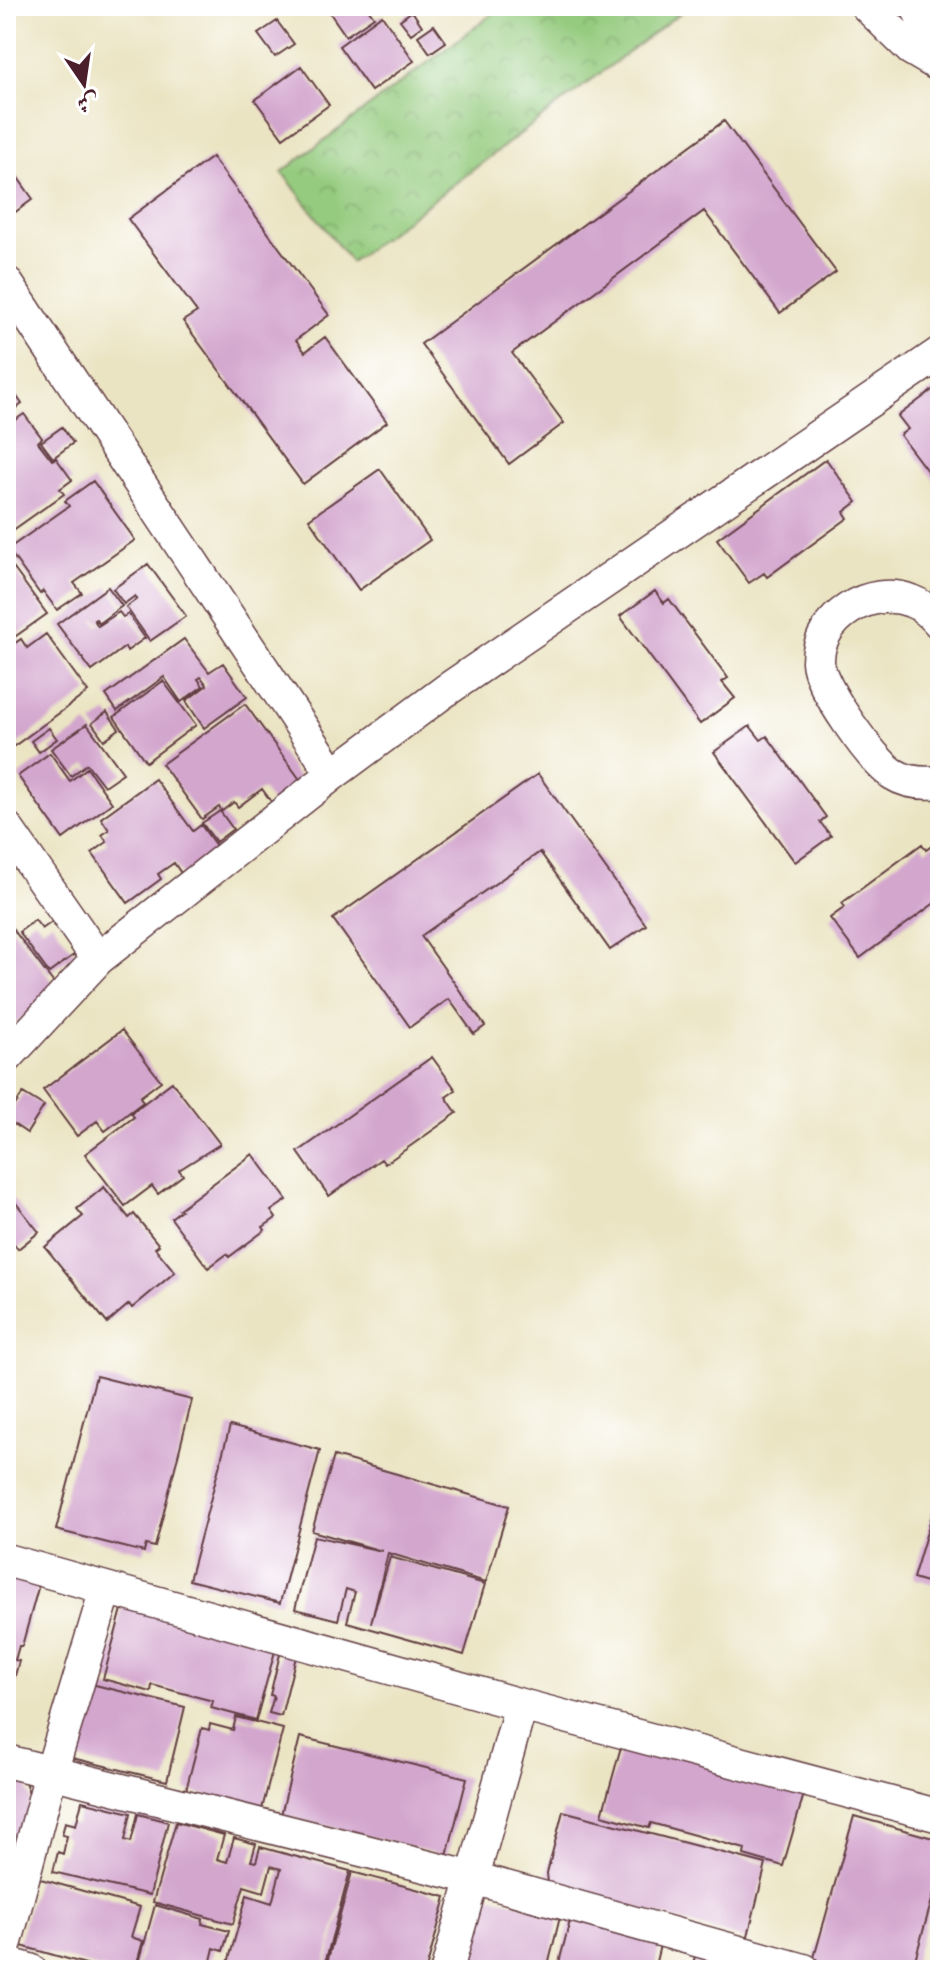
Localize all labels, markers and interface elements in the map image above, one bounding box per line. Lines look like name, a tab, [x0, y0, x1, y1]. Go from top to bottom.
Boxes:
north arrow	[44, 44, 124, 124]
text: ش	[75, 87, 102, 118]

